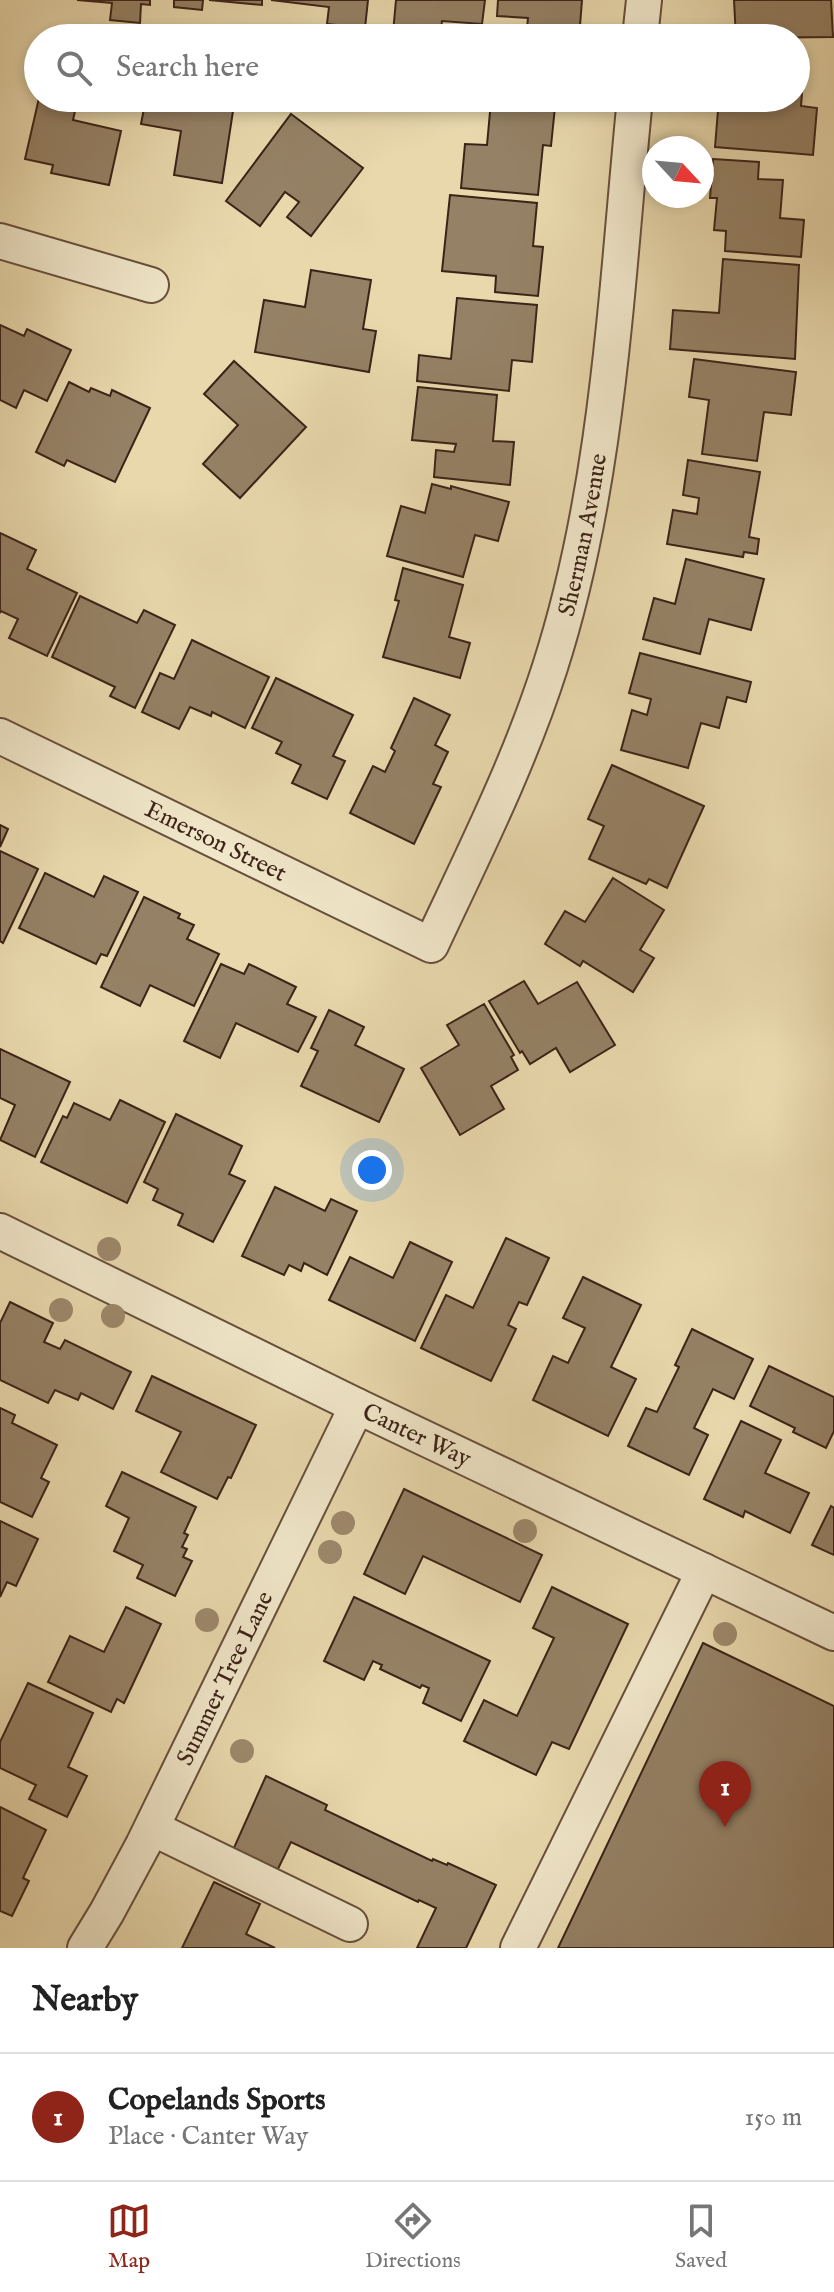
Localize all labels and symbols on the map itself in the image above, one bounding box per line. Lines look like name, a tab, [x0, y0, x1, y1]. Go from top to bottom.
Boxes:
north arrow	[642, 136, 714, 208]
street label: Sherman Avenue	[552, 452, 615, 620]
street label: Emerson Street	[139, 795, 291, 890]
your location	[352, 1150, 392, 1190]
street label: Canter Way	[357, 1397, 476, 1475]
street label: Summer Tree Lane	[170, 1587, 281, 1771]
pin: 1	[699, 1761, 751, 1827]

